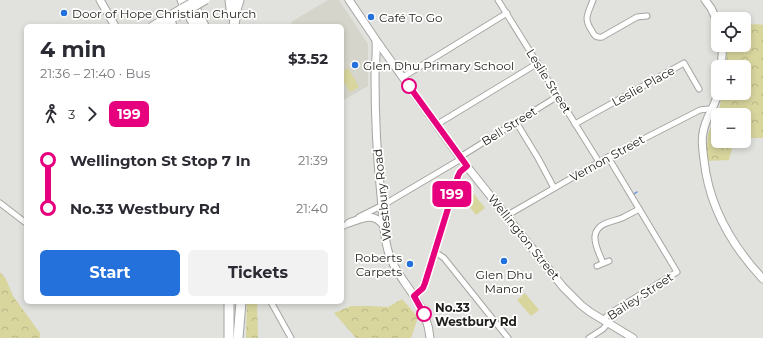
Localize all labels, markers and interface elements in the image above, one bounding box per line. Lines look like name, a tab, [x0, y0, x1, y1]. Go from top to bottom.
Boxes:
place label: Door of Hope Christian Church	[72, 6, 256, 21]
marker: Door of Hope Christian Church	[59, 8, 69, 18]
place label: Café To Go	[379, 10, 443, 25]
marker: Café To Go	[366, 12, 376, 22]
map controls	[711, 12, 751, 148]
button: locate	[711, 12, 751, 52]
text: 4 min	[40, 36, 106, 63]
street label: Leslie Street	[523, 46, 575, 116]
text: $3.52	[288, 49, 328, 68]
place label: Glen Dhu Primary School	[363, 58, 514, 73]
marker: Glen Dhu Primary School	[350, 60, 360, 70]
button: +	[711, 60, 751, 100]
street label: Leslie Place	[609, 63, 677, 109]
text: 21:36 – 21:40 · Bus	[40, 65, 150, 81]
unlabelled marker	[401, 78, 417, 94]
icon: walk	[40, 103, 62, 125]
icon: forward	[81, 103, 103, 125]
street label: Bell Street	[479, 103, 539, 149]
text: 199	[117, 105, 141, 123]
text: 3	[68, 106, 75, 122]
button: −	[711, 108, 751, 148]
street label: Vernon Street	[567, 131, 647, 185]
street label: Westbury Road	[370, 148, 394, 242]
text: Wellington St Stop 7 In	[70, 151, 251, 170]
text: 21:39	[298, 152, 328, 168]
line badge: 199	[429, 181, 475, 207]
text: 199	[440, 185, 464, 203]
street label: Wellington Street	[485, 191, 563, 283]
text: No.33 Westbury Rd	[70, 199, 220, 218]
text: 21:40	[296, 200, 328, 216]
button: Start	[40, 250, 180, 296]
button: Tickets	[188, 250, 328, 296]
place label: Roberts Carpets	[355, 250, 402, 279]
marker: Glen Dhu Manor	[499, 256, 509, 266]
marker: Roberts Carpets	[405, 259, 415, 269]
place label: Glen Dhu Manor	[475, 267, 533, 296]
street label: Bailey Street	[604, 269, 676, 323]
place label: No.33 Westbury Rd	[435, 300, 517, 329]
marker: No.33 Westbury Rd	[416, 306, 432, 322]

